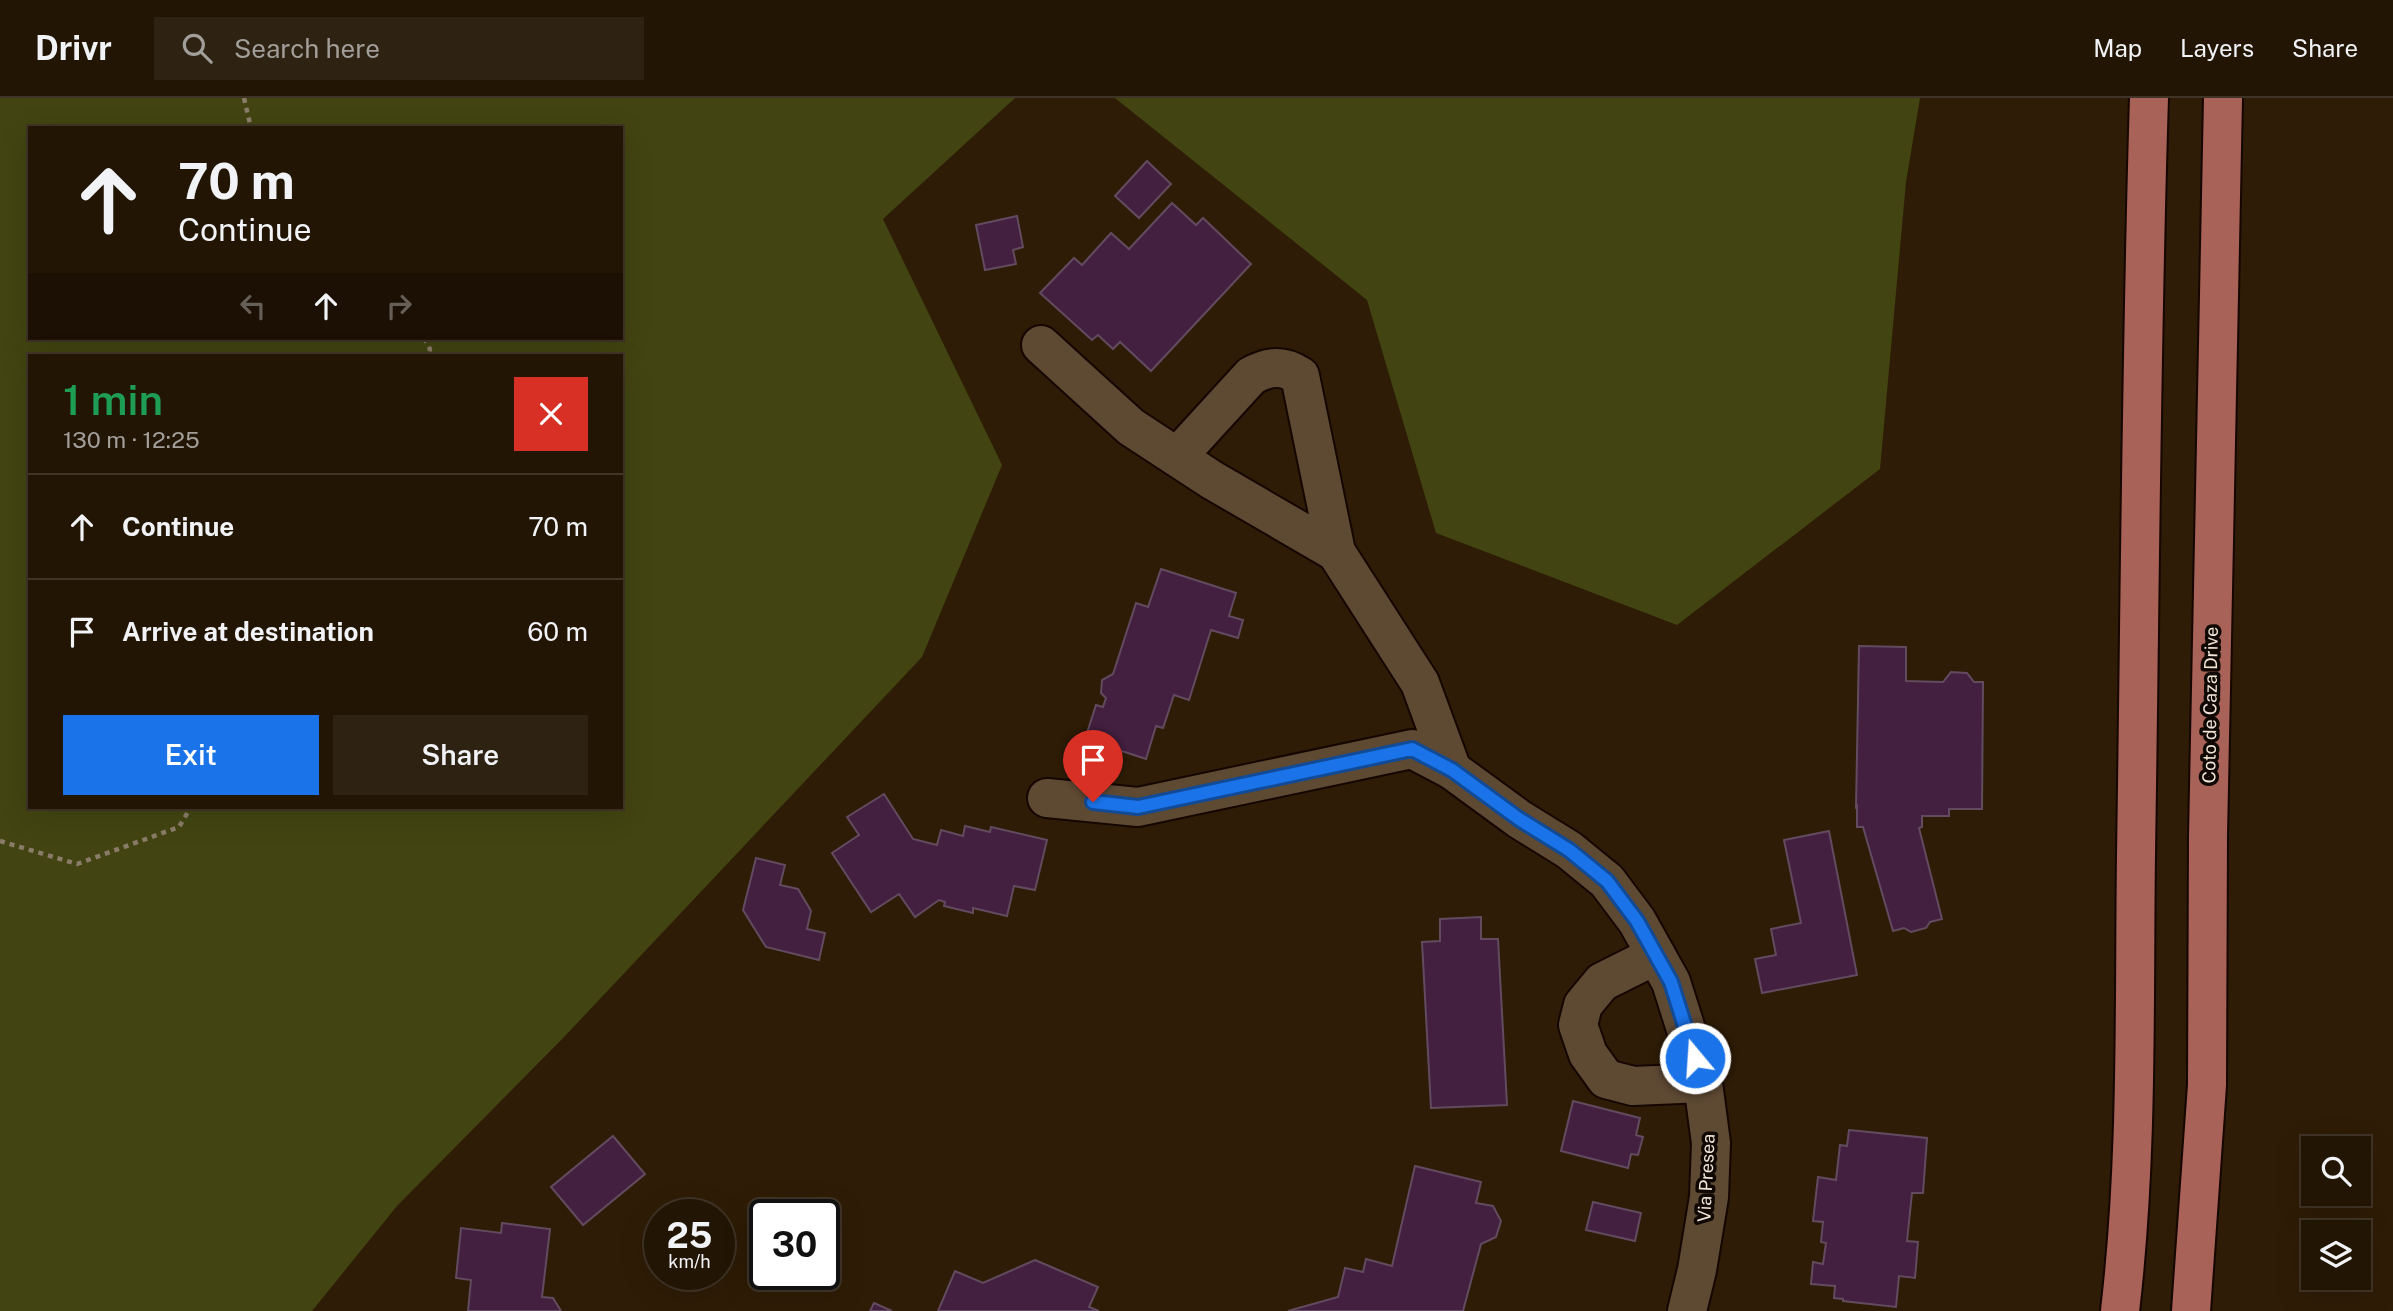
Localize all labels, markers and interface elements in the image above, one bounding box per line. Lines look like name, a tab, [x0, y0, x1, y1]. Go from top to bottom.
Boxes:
search box	[154, 17, 644, 80]
text: Drivr	[35, 29, 112, 67]
icon: search	[178, 29, 216, 67]
text: Search here	[234, 33, 380, 64]
text: Map	[2093, 34, 2142, 62]
text: Layers	[2180, 34, 2254, 62]
text: Share	[2292, 34, 2358, 62]
text: 70 m	[178, 152, 295, 210]
icon: ahead	[63, 154, 154, 245]
text: Continue	[178, 211, 312, 248]
icon: left	[234, 287, 272, 325]
icon: ahead	[307, 287, 345, 325]
icon: right	[380, 287, 418, 325]
text: 1 min	[63, 375, 163, 424]
button: close	[514, 377, 588, 451]
text: 130 m · 12:25	[63, 426, 200, 453]
icon: ahead	[63, 508, 101, 546]
text: Continue	[122, 511, 234, 542]
text: 70 m	[528, 511, 588, 542]
icon: arrive	[63, 613, 101, 651]
text: Arrive at destination	[122, 616, 374, 647]
text: 60 m	[527, 616, 588, 647]
street label: Coto de Caza Drive	[2198, 627, 2222, 783]
button: Exit	[63, 715, 319, 795]
button: Share	[333, 715, 588, 795]
pin	[1063, 730, 1123, 802]
icon: arrive	[1074, 741, 1112, 779]
position arrow	[1658, 1021, 1732, 1095]
street label: Via Presea	[1693, 1133, 1719, 1223]
map controls	[2301, 1136, 2371, 1290]
button: search	[2301, 1136, 2371, 1206]
speed limit sign: 30	[749, 1199, 840, 1290]
text: 25	[667, 1215, 712, 1256]
button: layers	[2301, 1220, 2371, 1290]
text: km/h	[668, 1251, 711, 1272]

